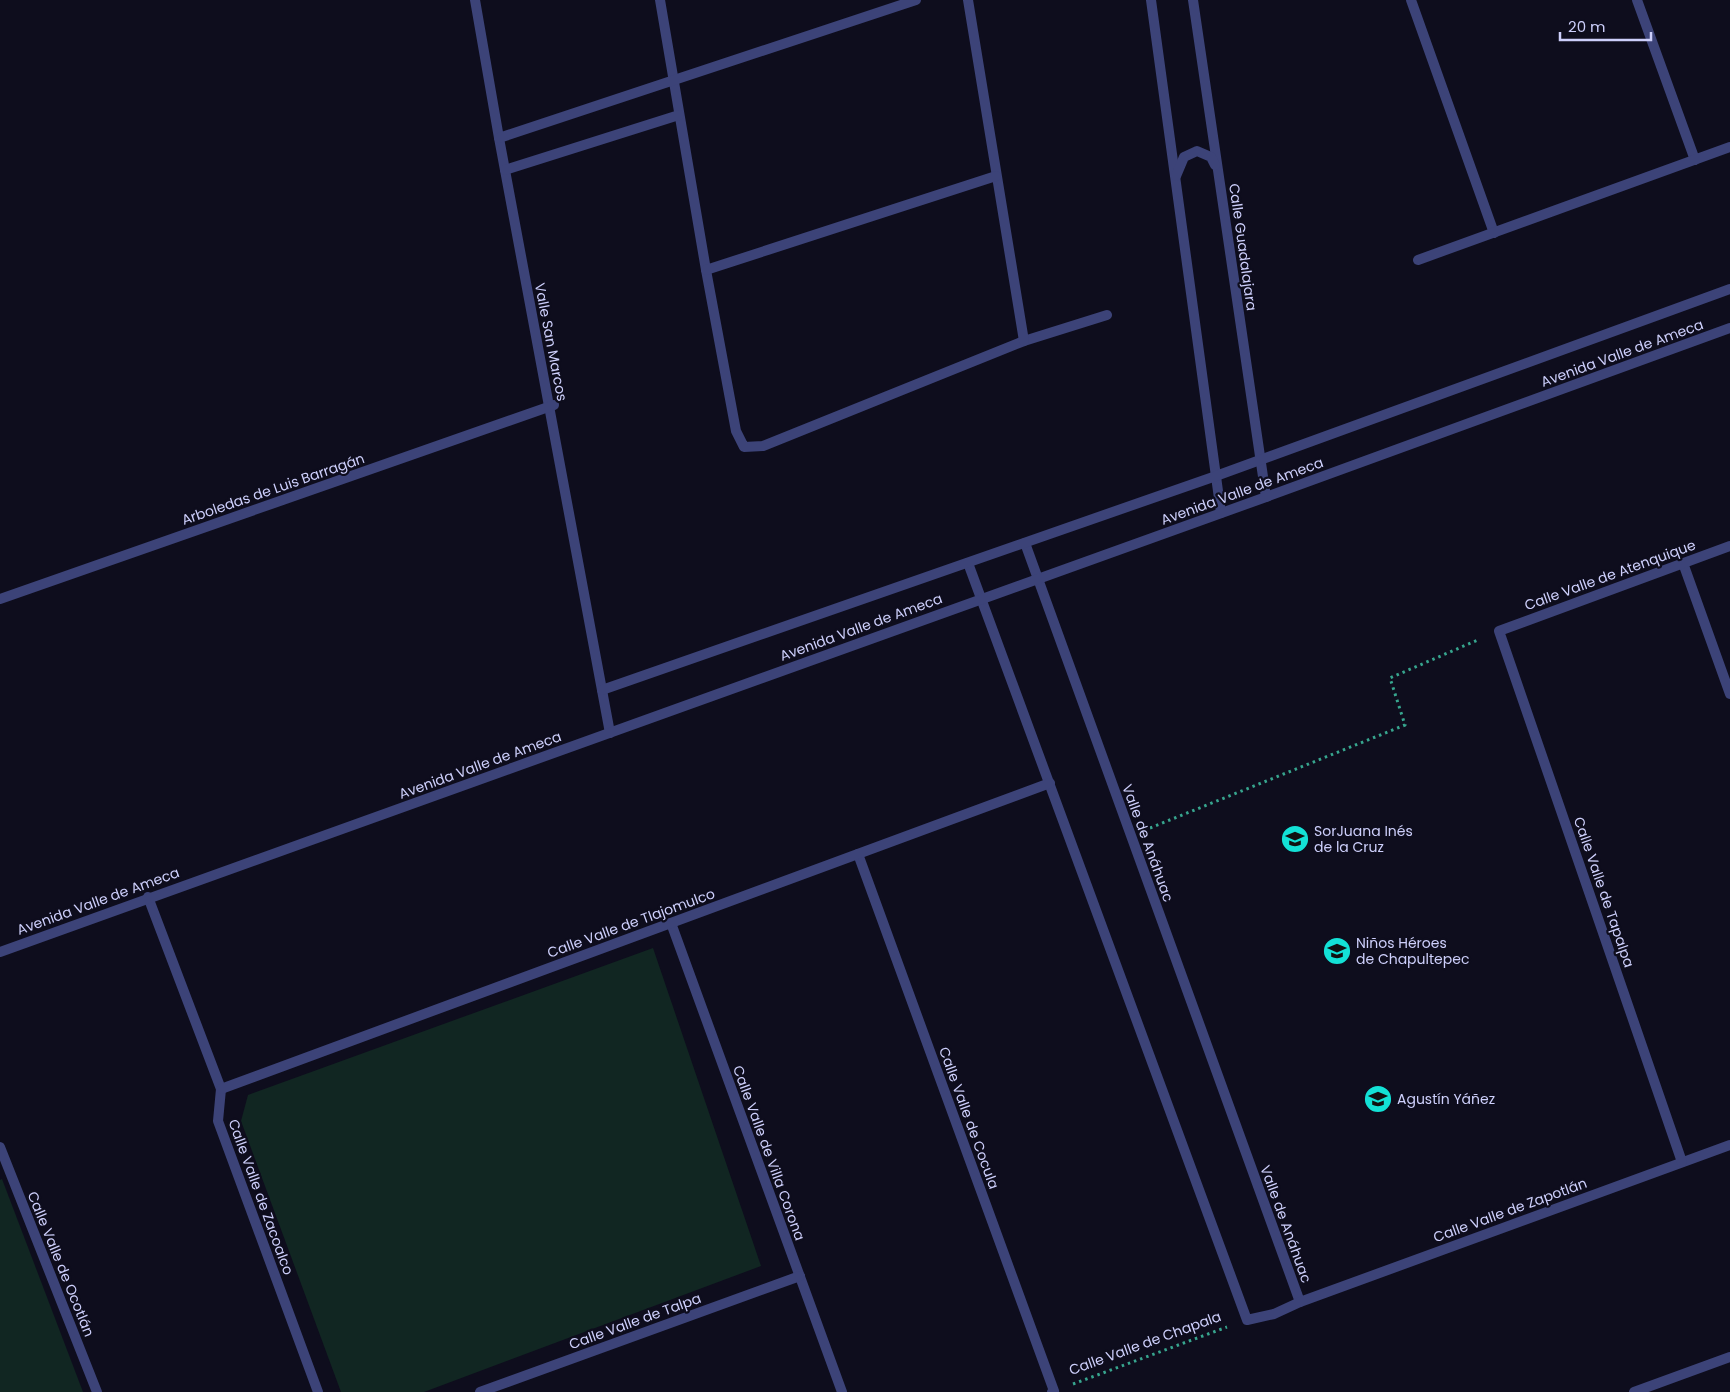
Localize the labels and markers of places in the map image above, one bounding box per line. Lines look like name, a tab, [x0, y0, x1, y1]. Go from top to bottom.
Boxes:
place label: SorJuana Inés de la Cruz	[1314, 821, 1413, 857]
school or university icon: SorJuana Inés de la Cruz	[1280, 824, 1310, 854]
place label: Niños Héroes de Chapultepec	[1356, 933, 1469, 969]
school or university icon: Niños Héroes de Chapultepec	[1322, 936, 1352, 966]
school or university icon: Agustín Yáñez	[1363, 1084, 1393, 1114]
place label: Agustín Yáñez	[1397, 1089, 1495, 1109]

